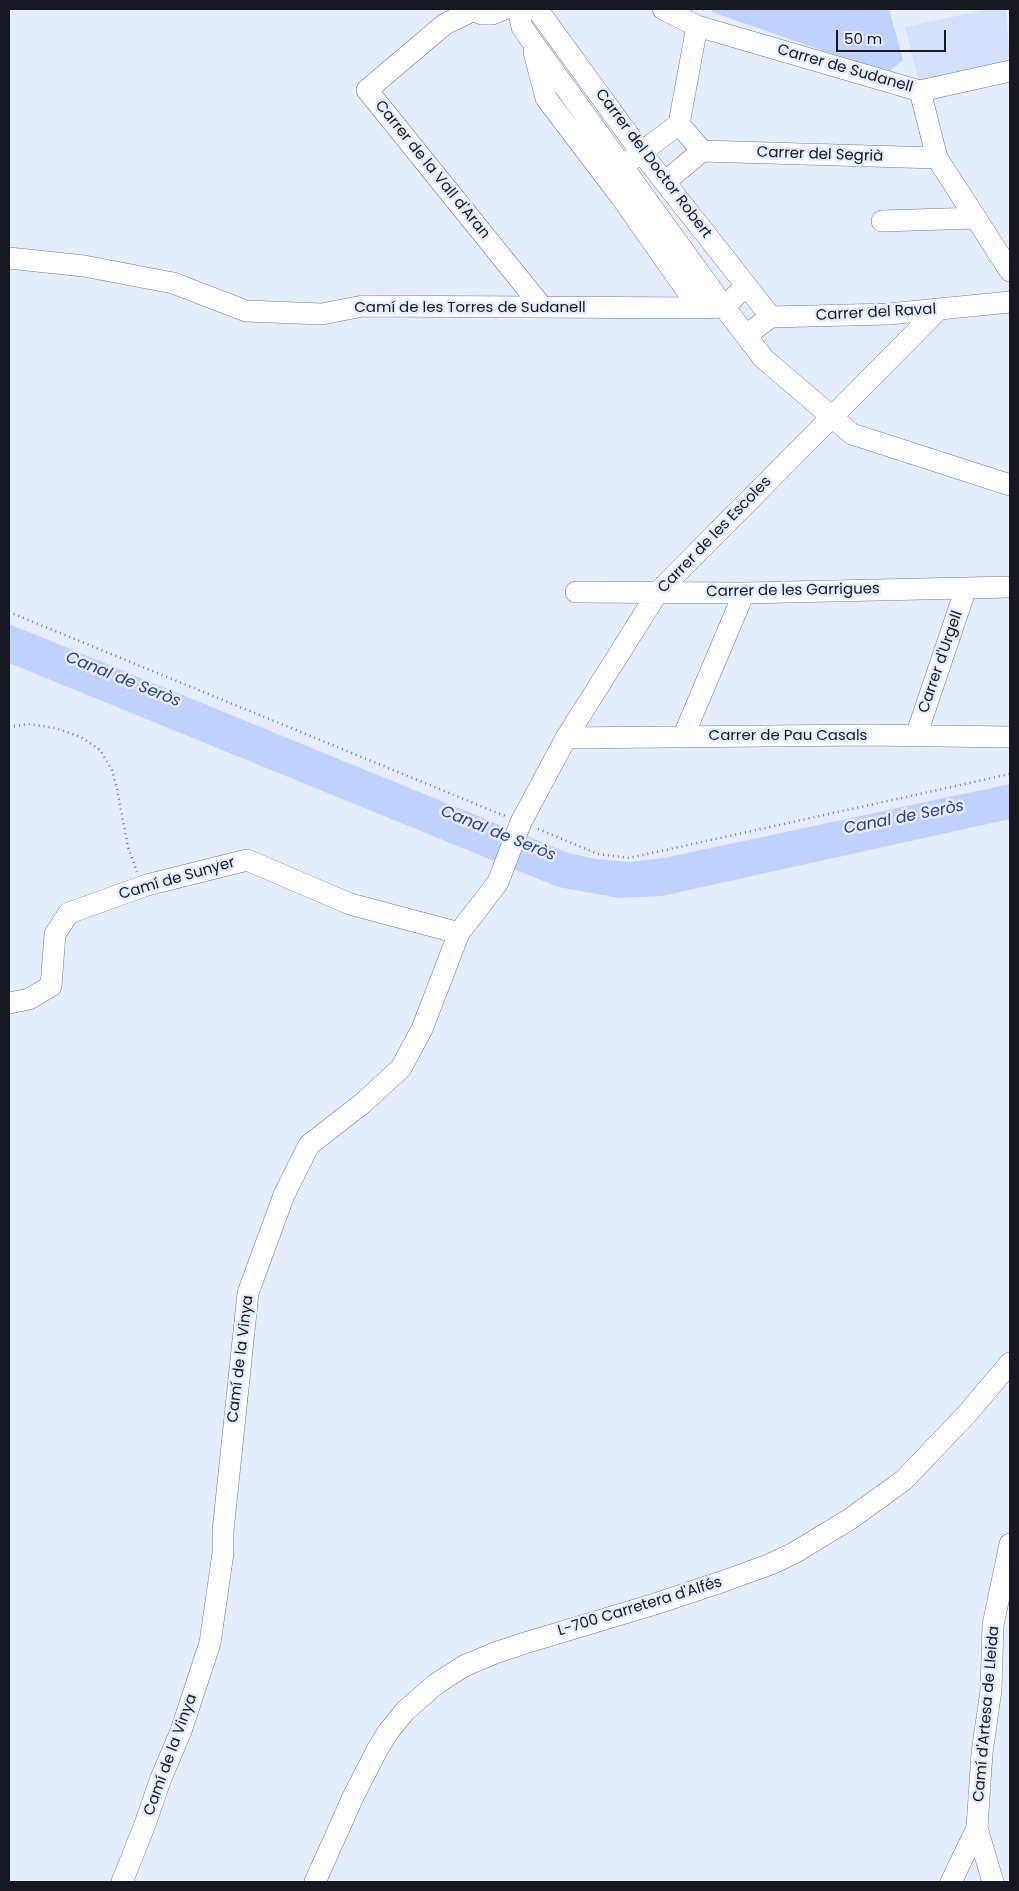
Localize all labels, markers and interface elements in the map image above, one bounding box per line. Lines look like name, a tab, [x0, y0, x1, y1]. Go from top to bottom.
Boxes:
scale bar	[839, 20, 949, 52]
text: 50 m	[844, 28, 882, 49]
street label: Carrer de Sudanell	[775, 41, 915, 97]
street label: Carrer del Doctor Robert	[591, 86, 715, 242]
street label: Carrer de la Vall d'Aran	[371, 97, 493, 243]
street label: Carrer del Segrià	[756, 144, 884, 166]
street label: Camí de les Torres de Sudanell	[354, 299, 586, 317]
street label: Carrer del Raval	[815, 301, 937, 325]
street label: Carrer de les Escoles	[655, 473, 775, 597]
street label: Carrer de les Garrigues	[706, 580, 880, 602]
street label: Carrer d'Urgell	[915, 609, 967, 715]
water label: Canal de Seròs	[63, 648, 183, 712]
street label: Carrer de Pau Casals	[709, 727, 867, 745]
water label: Canal de Seròs	[842, 797, 966, 839]
water label: Canal de Seròs	[438, 802, 558, 866]
street label: Camí de Sunyer	[117, 854, 237, 904]
street label: Camí de la Vinya	[224, 1294, 258, 1424]
street label: L-700 Carretera d'Alfés	[556, 1573, 724, 1641]
street label: Camí d'Artesa de Lleida	[970, 1625, 1004, 1803]
street label: Camí de la Vinya	[141, 1692, 201, 1818]

